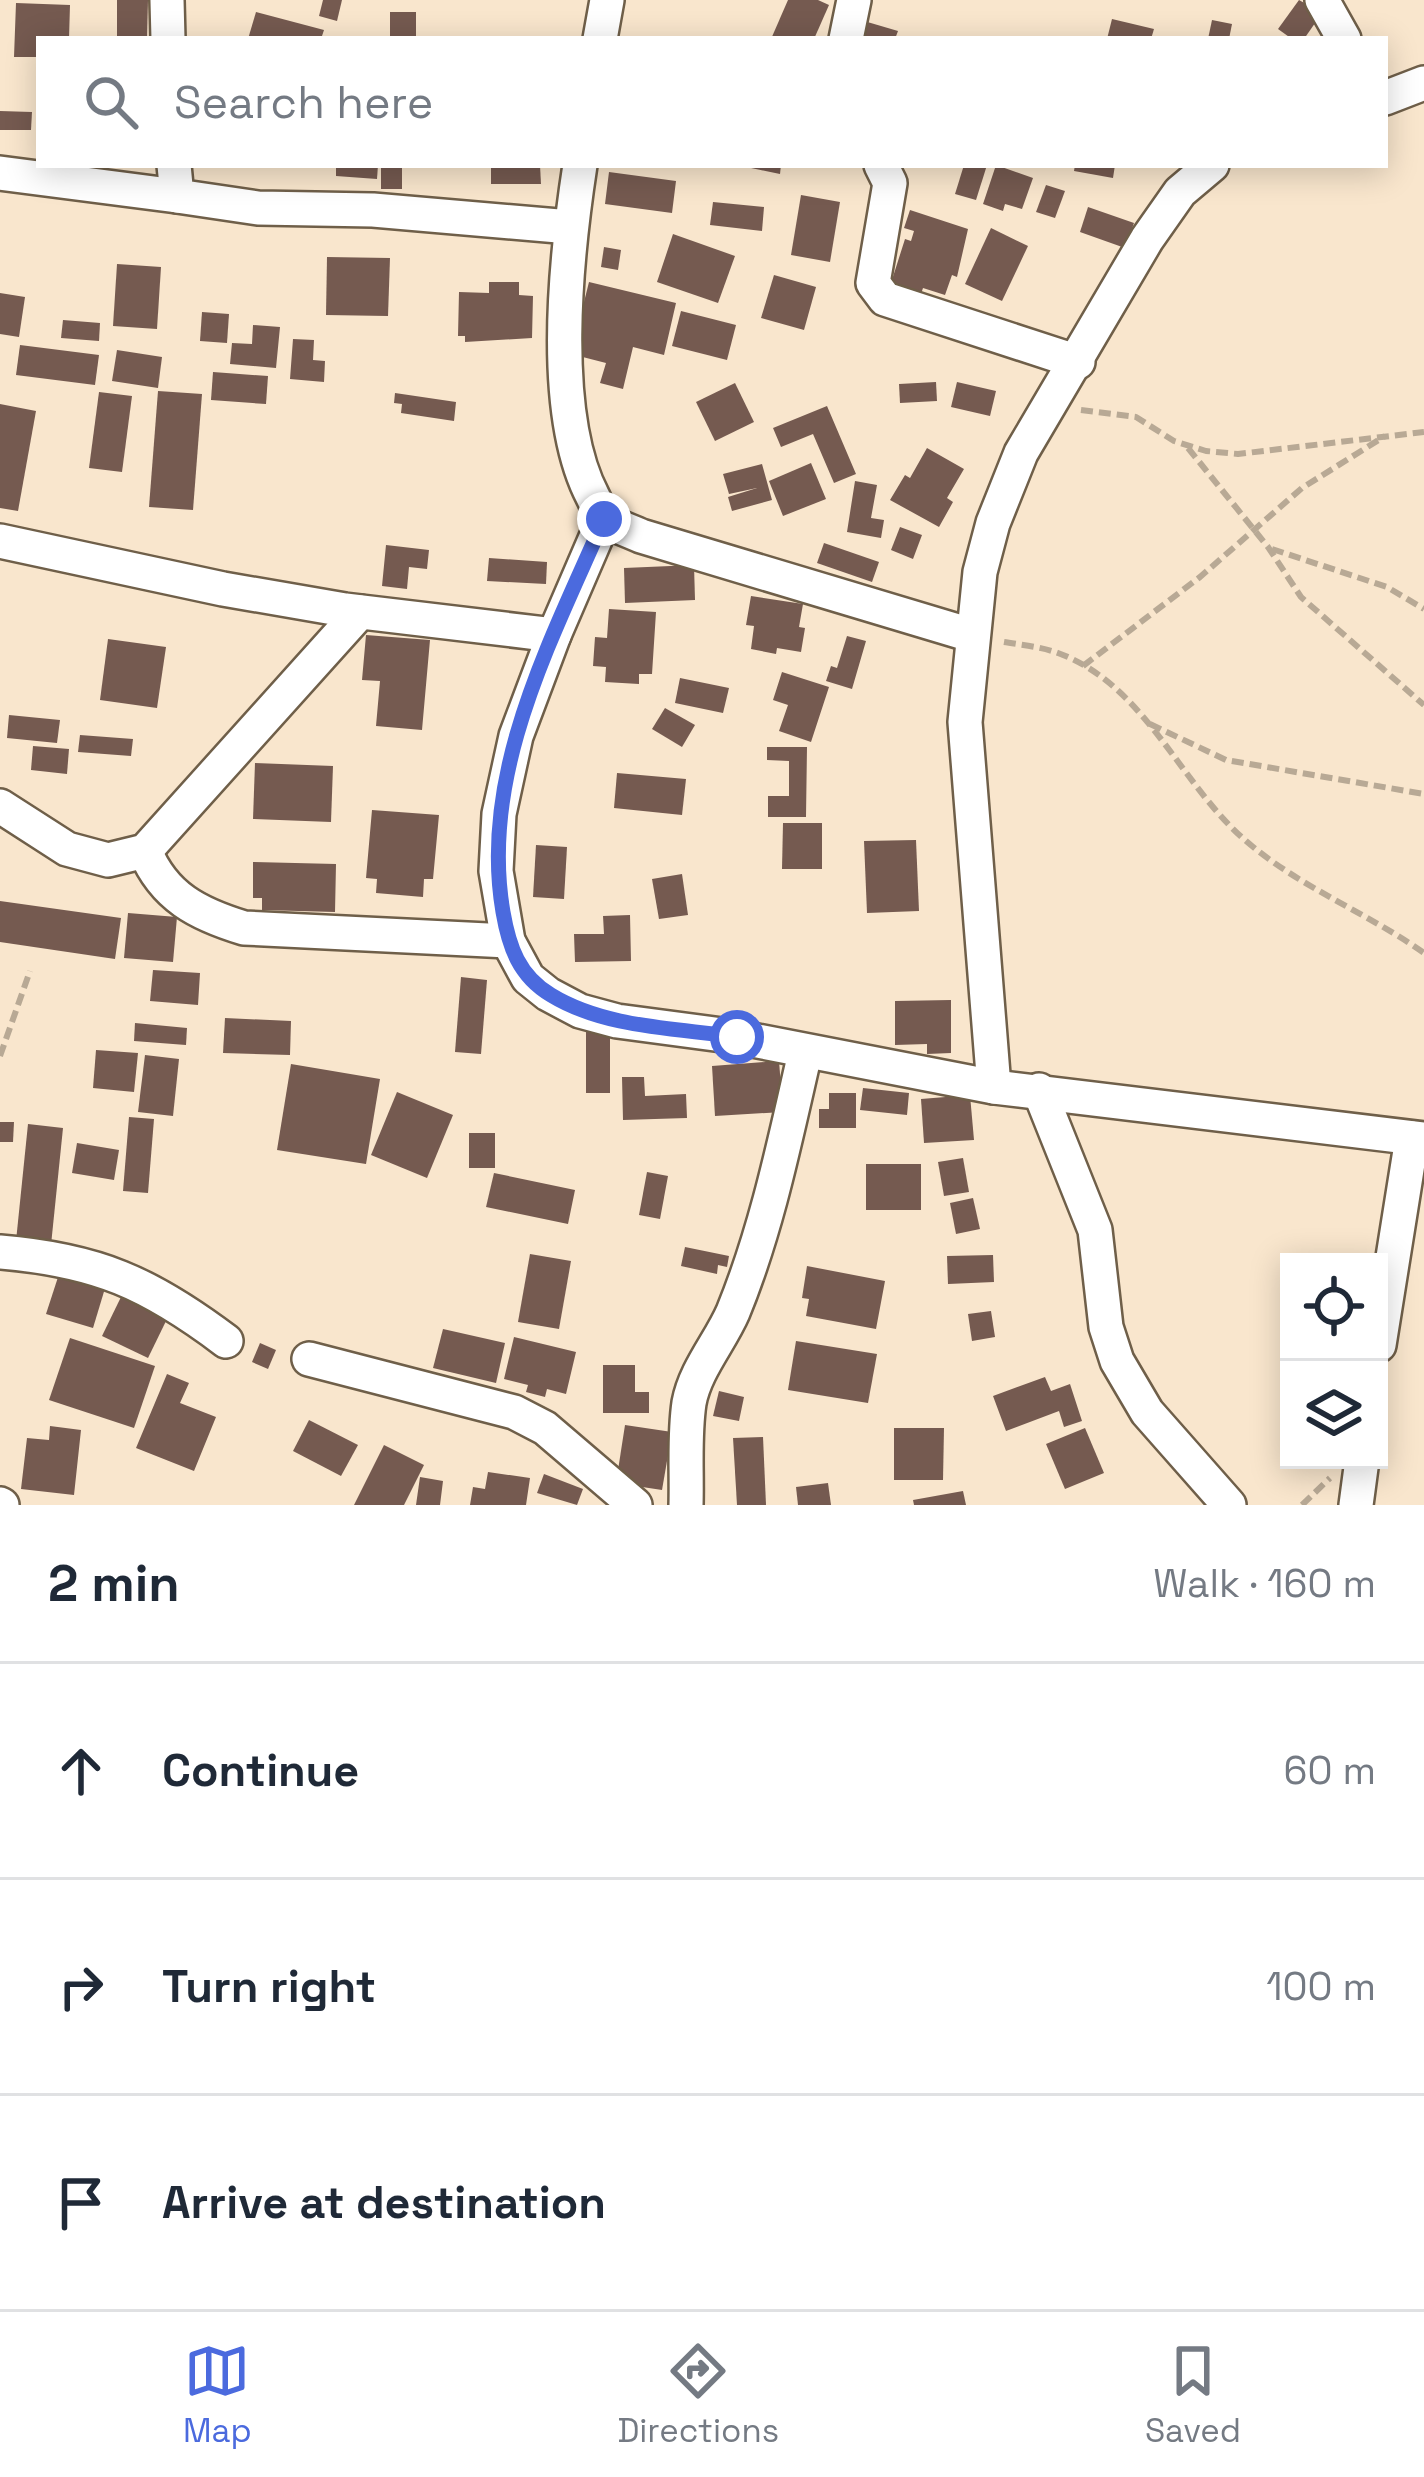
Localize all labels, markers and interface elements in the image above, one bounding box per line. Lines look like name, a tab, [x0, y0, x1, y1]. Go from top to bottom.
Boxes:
search box	[36, 36, 1388, 168]
icon: search	[78, 69, 144, 135]
text: Search here	[174, 74, 433, 131]
route end	[577, 492, 631, 546]
route start	[710, 1010, 764, 1064]
map controls	[1280, 1253, 1388, 1469]
button: locate	[1280, 1253, 1388, 1361]
button: layers	[1280, 1361, 1388, 1469]
text: 2 min	[48, 1551, 180, 1616]
text: Walk · 160 m	[1153, 1559, 1376, 1608]
icon: ahead	[48, 1738, 114, 1804]
text: Continue	[162, 1742, 359, 1799]
text: 60 m	[1284, 1746, 1376, 1795]
icon: right	[48, 1954, 114, 2020]
text: Turn right	[162, 1958, 376, 2015]
text: 100 m	[1266, 1962, 1376, 2011]
icon: arrive	[48, 2170, 114, 2236]
text: Arrive at destination	[162, 2174, 606, 2231]
tab: Map	[183, 2338, 252, 2452]
tab: Directions	[617, 2338, 779, 2452]
tab: Saved	[1145, 2338, 1241, 2452]

